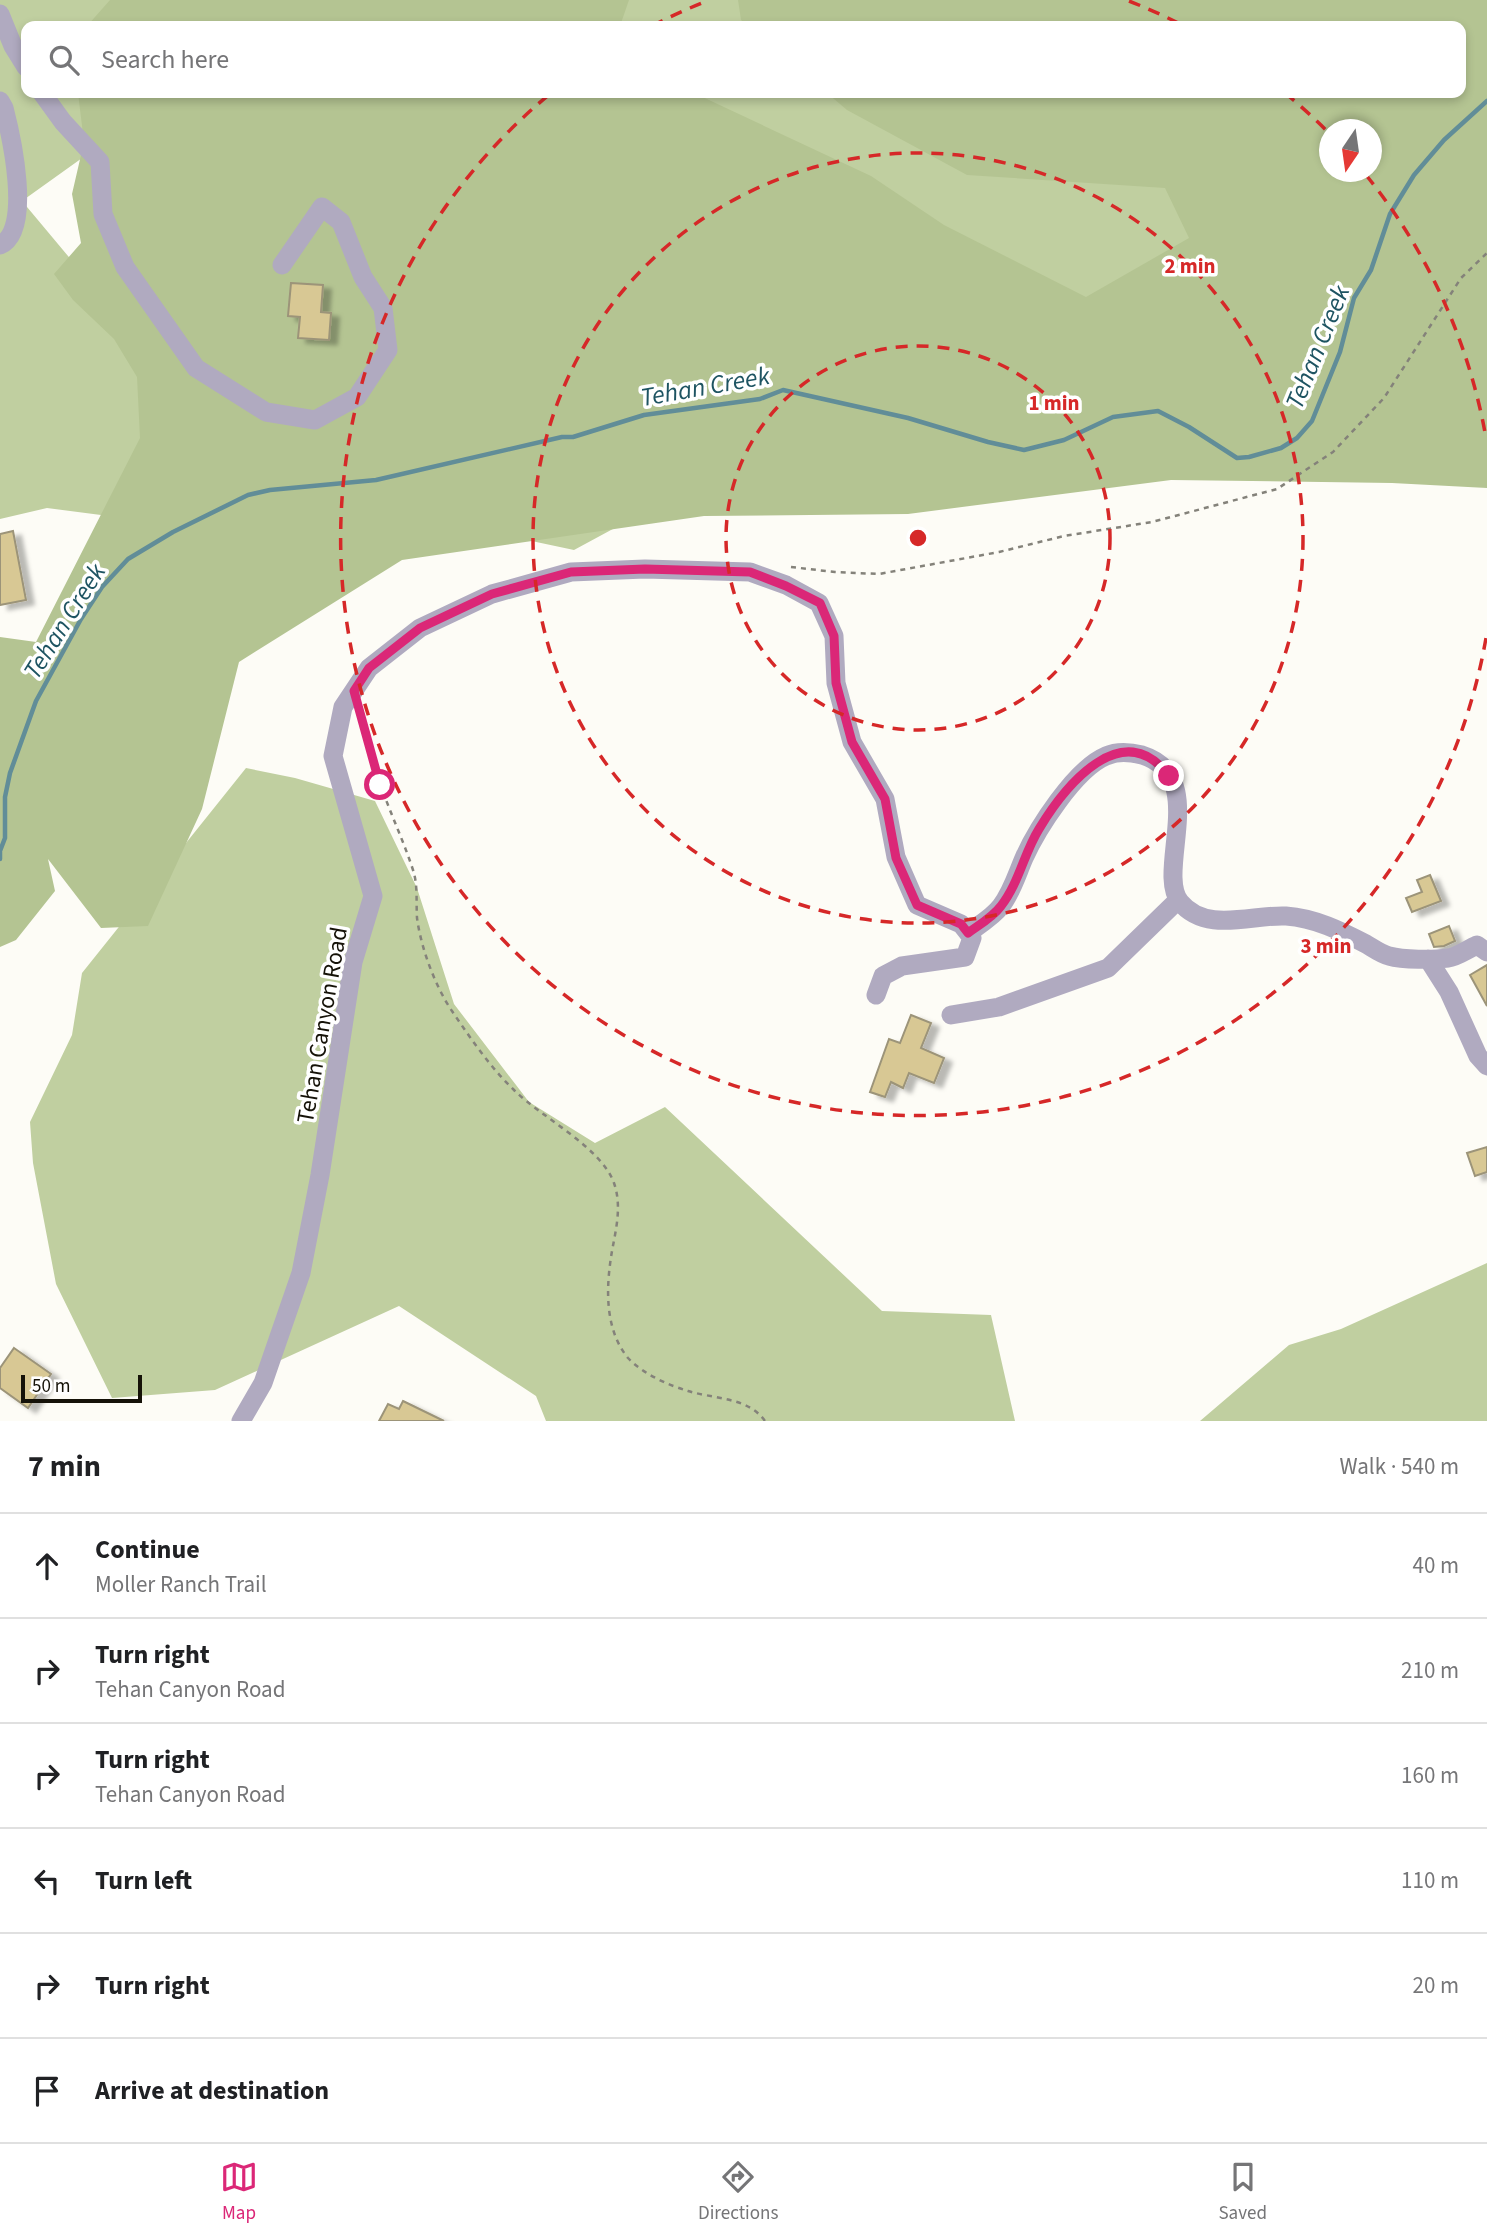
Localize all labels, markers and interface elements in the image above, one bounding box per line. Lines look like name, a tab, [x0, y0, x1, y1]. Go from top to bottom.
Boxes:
search box	[21, 21, 1466, 98]
icon: search	[45, 41, 83, 79]
text: Search here	[101, 41, 229, 78]
north arrow	[1319, 119, 1382, 182]
text: 2 min	[1164, 251, 1216, 281]
water label: Tehan Creek	[1276, 279, 1359, 415]
water label: Tehan Creek	[638, 357, 773, 416]
text: 1 min	[1028, 388, 1080, 418]
centre of rings	[906, 526, 930, 550]
water label: Tehan Creek	[14, 556, 115, 686]
route end	[1153, 760, 1184, 791]
route start	[364, 769, 395, 800]
street label: Tehan Canyon Road	[288, 924, 357, 1126]
text: 3 min	[1300, 931, 1352, 961]
scale bar	[21, 1372, 142, 1404]
text: 50 m	[32, 1373, 70, 1400]
text: 7 min	[28, 1445, 101, 1488]
text: Walk · 540 m	[1340, 1450, 1459, 1483]
text: Continue	[95, 1531, 200, 1568]
icon: ahead	[28, 1547, 66, 1585]
text: 40 m	[1412, 1549, 1459, 1582]
text: Moller Ranch Trail	[95, 1568, 267, 1601]
text: Turn right	[95, 1636, 210, 1673]
icon: right	[28, 1652, 66, 1690]
text: 210 m	[1401, 1654, 1459, 1687]
text: Tehan Canyon Road	[95, 1673, 285, 1706]
text: Turn right	[95, 1741, 210, 1778]
icon: right	[28, 1757, 66, 1795]
text: 160 m	[1401, 1759, 1459, 1792]
text: Tehan Canyon Road	[95, 1778, 285, 1811]
icon: left	[28, 1862, 66, 1900]
text: Turn left	[95, 1862, 192, 1899]
text: 110 m	[1401, 1864, 1459, 1897]
icon: right	[28, 1967, 66, 2005]
text: Turn right	[95, 1967, 210, 2004]
text: 20 m	[1412, 1969, 1459, 2002]
icon: arrive	[28, 2072, 66, 2110]
text: Arrive at destination	[95, 2072, 329, 2109]
tab: Map	[220, 2158, 258, 2227]
tab: Directions	[698, 2158, 778, 2227]
tab: Saved	[1218, 2158, 1267, 2227]

